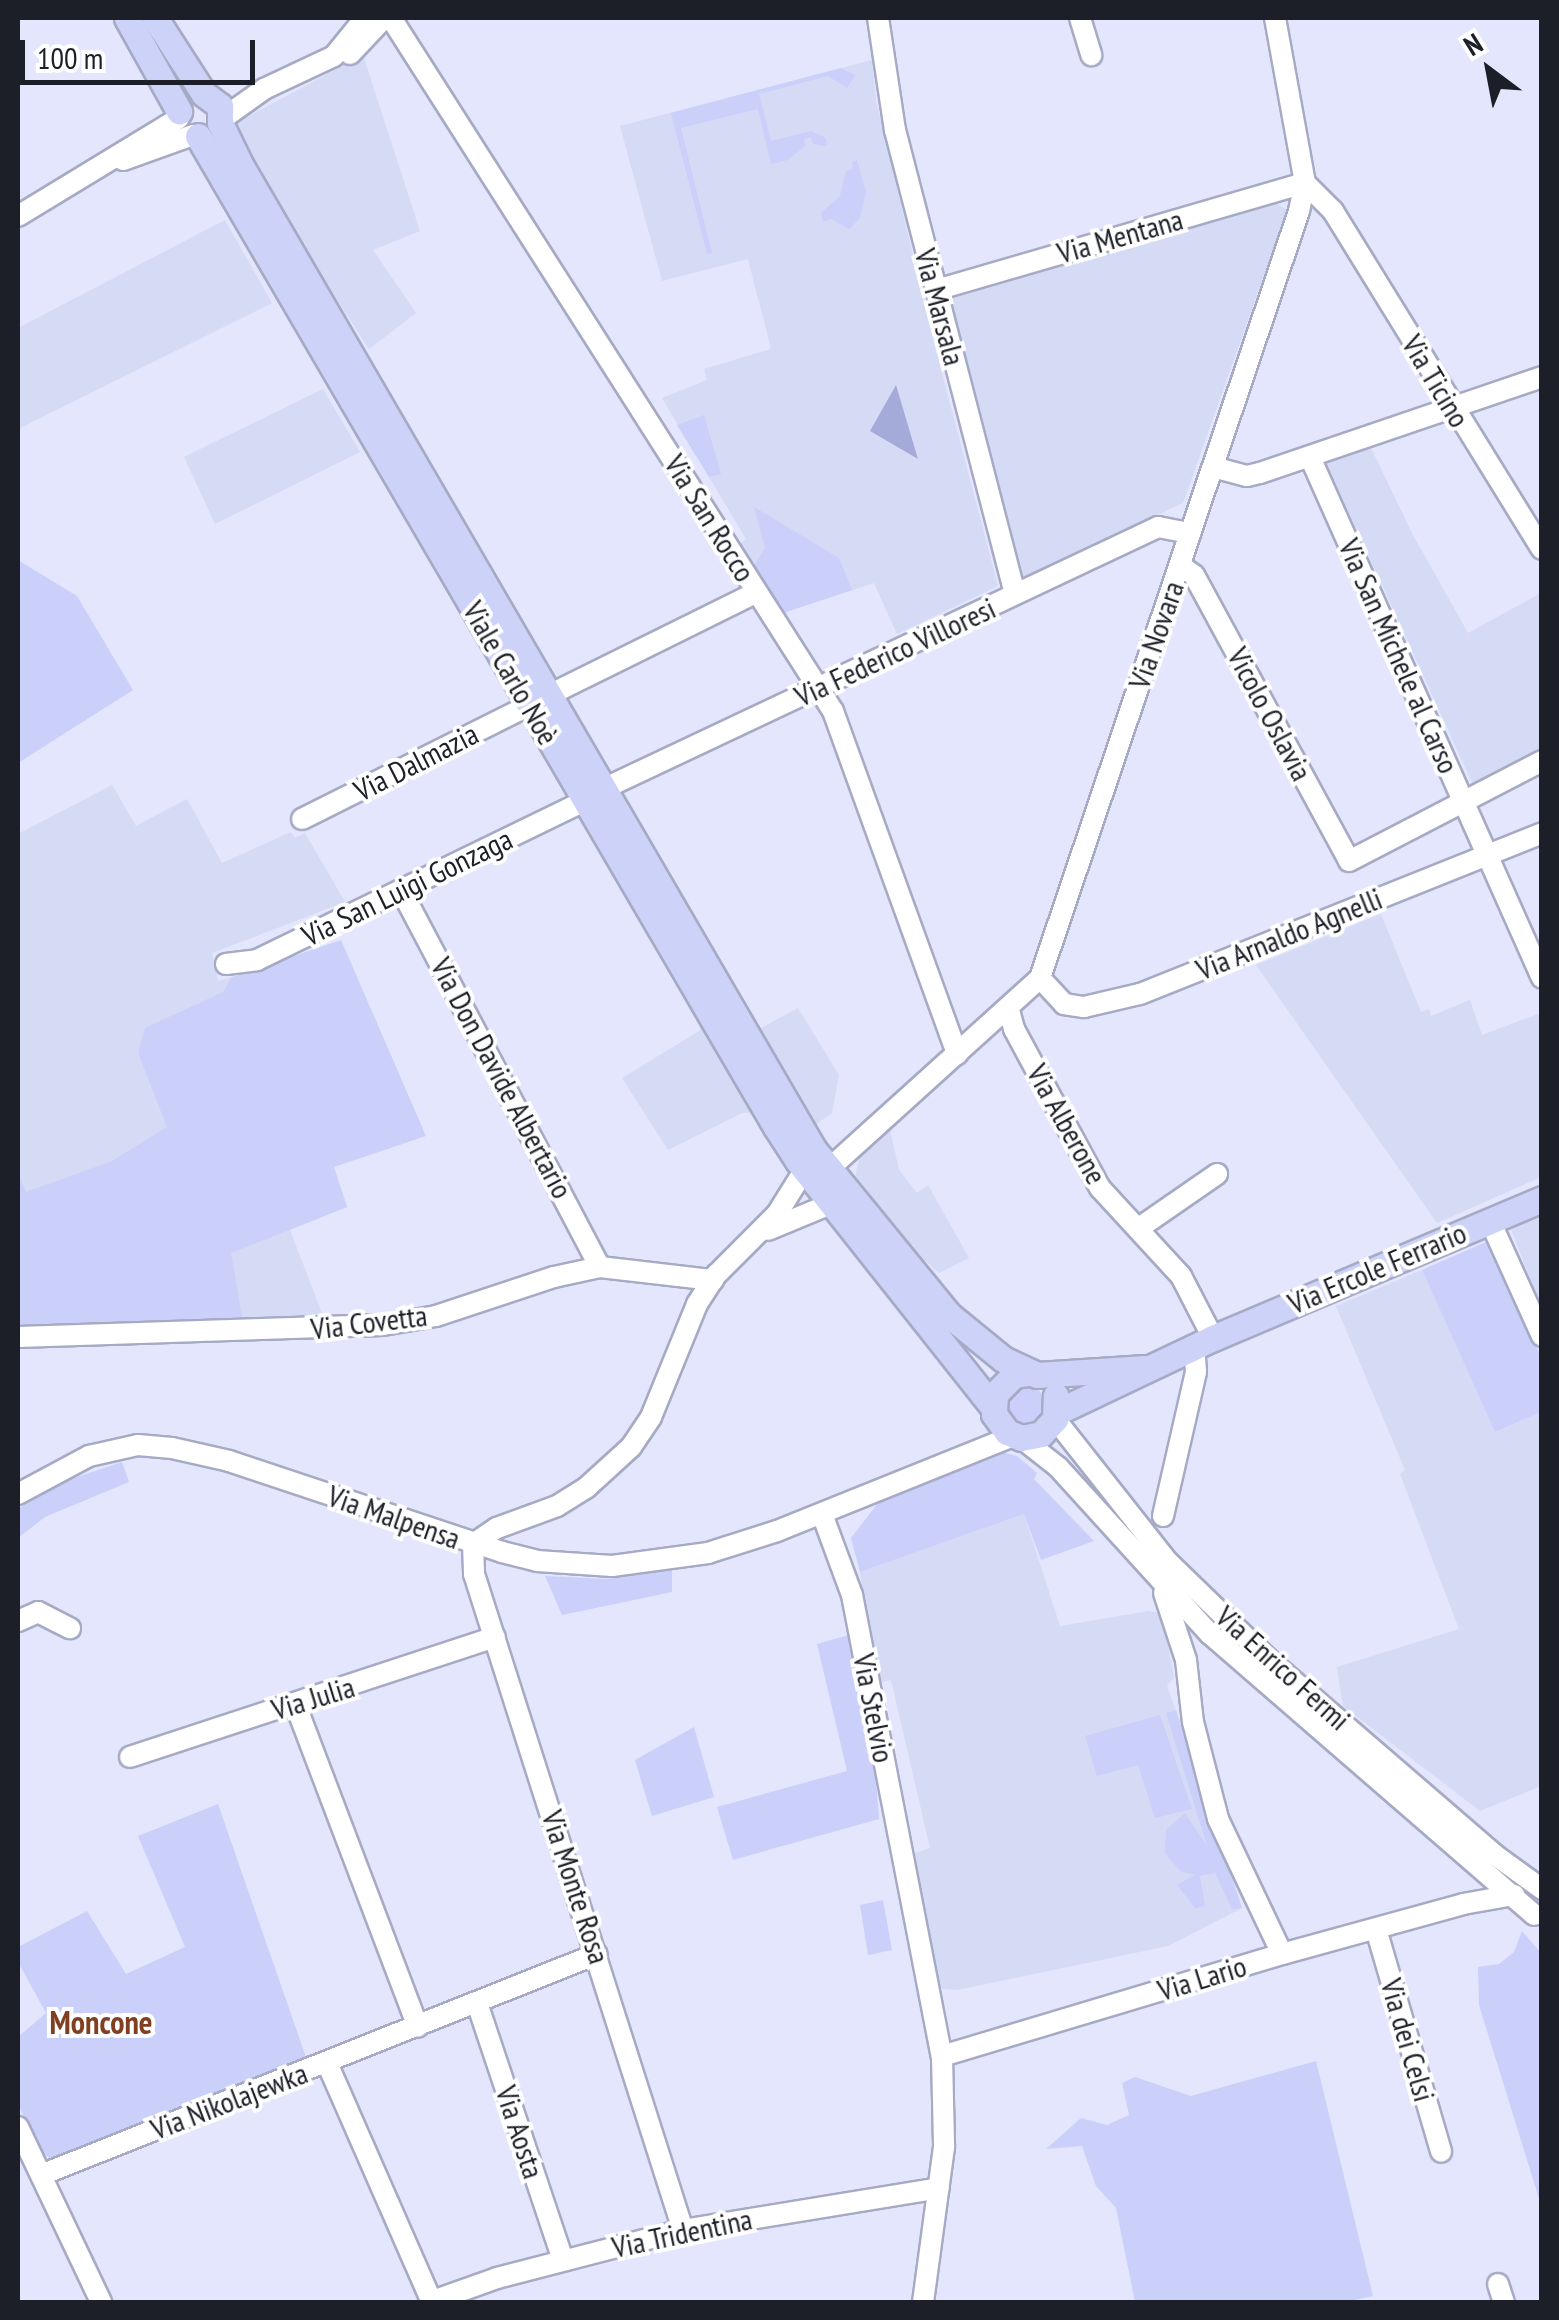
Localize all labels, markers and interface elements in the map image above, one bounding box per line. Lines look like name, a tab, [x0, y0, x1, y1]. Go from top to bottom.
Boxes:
scale bar	[25, 20, 260, 82]
north arrow	[1439, 20, 1539, 120]
text: N	[1457, 24, 1489, 64]
text: 100 m	[37, 38, 103, 77]
street label: Via Mentana	[1053, 201, 1187, 271]
street label: Via Marsala	[907, 245, 973, 369]
street label: Via Ticino	[1394, 328, 1478, 434]
street label: Via San Rocco	[657, 448, 763, 588]
street label: Via San Michele al Carso	[1331, 533, 1467, 779]
street label: Via Novara	[1121, 576, 1191, 694]
street label: Via Federico Villoresi	[789, 590, 1001, 714]
street label: Viale Carlo Noè	[456, 595, 566, 751]
street label: Vicolo Oslavia	[1220, 641, 1320, 787]
street label: Via Dalmazia	[348, 715, 484, 809]
street label: Via San Luigi Gonzaga	[296, 821, 518, 953]
street label: Via Arnaldo Agnelli	[1190, 880, 1388, 988]
street label: Via Don Davide Albertario	[423, 951, 581, 1205]
street label: Via Alberone	[1019, 1058, 1115, 1190]
street label: Via Ercole Ferrario	[1283, 1214, 1471, 1322]
street label: Via Covetta	[309, 1297, 429, 1347]
street label: Via Malpensa	[323, 1478, 465, 1556]
street label: Via Enrico Fermi	[1209, 1598, 1357, 1738]
street label: Via Stelvio	[846, 1651, 902, 1765]
street label: Via Julia	[267, 1668, 359, 1728]
street label: Via Monte Rosa	[534, 1806, 618, 1968]
street label: Via Lario	[1153, 1948, 1251, 2008]
street label: Via dei Celsi	[1373, 1975, 1443, 2105]
district label: Moncone	[50, 2003, 152, 2041]
street label: Via Nikolajewka	[146, 2055, 312, 2147]
street label: Via Aosta	[488, 2081, 552, 2183]
street label: Via Tridentina	[608, 2201, 756, 2265]

